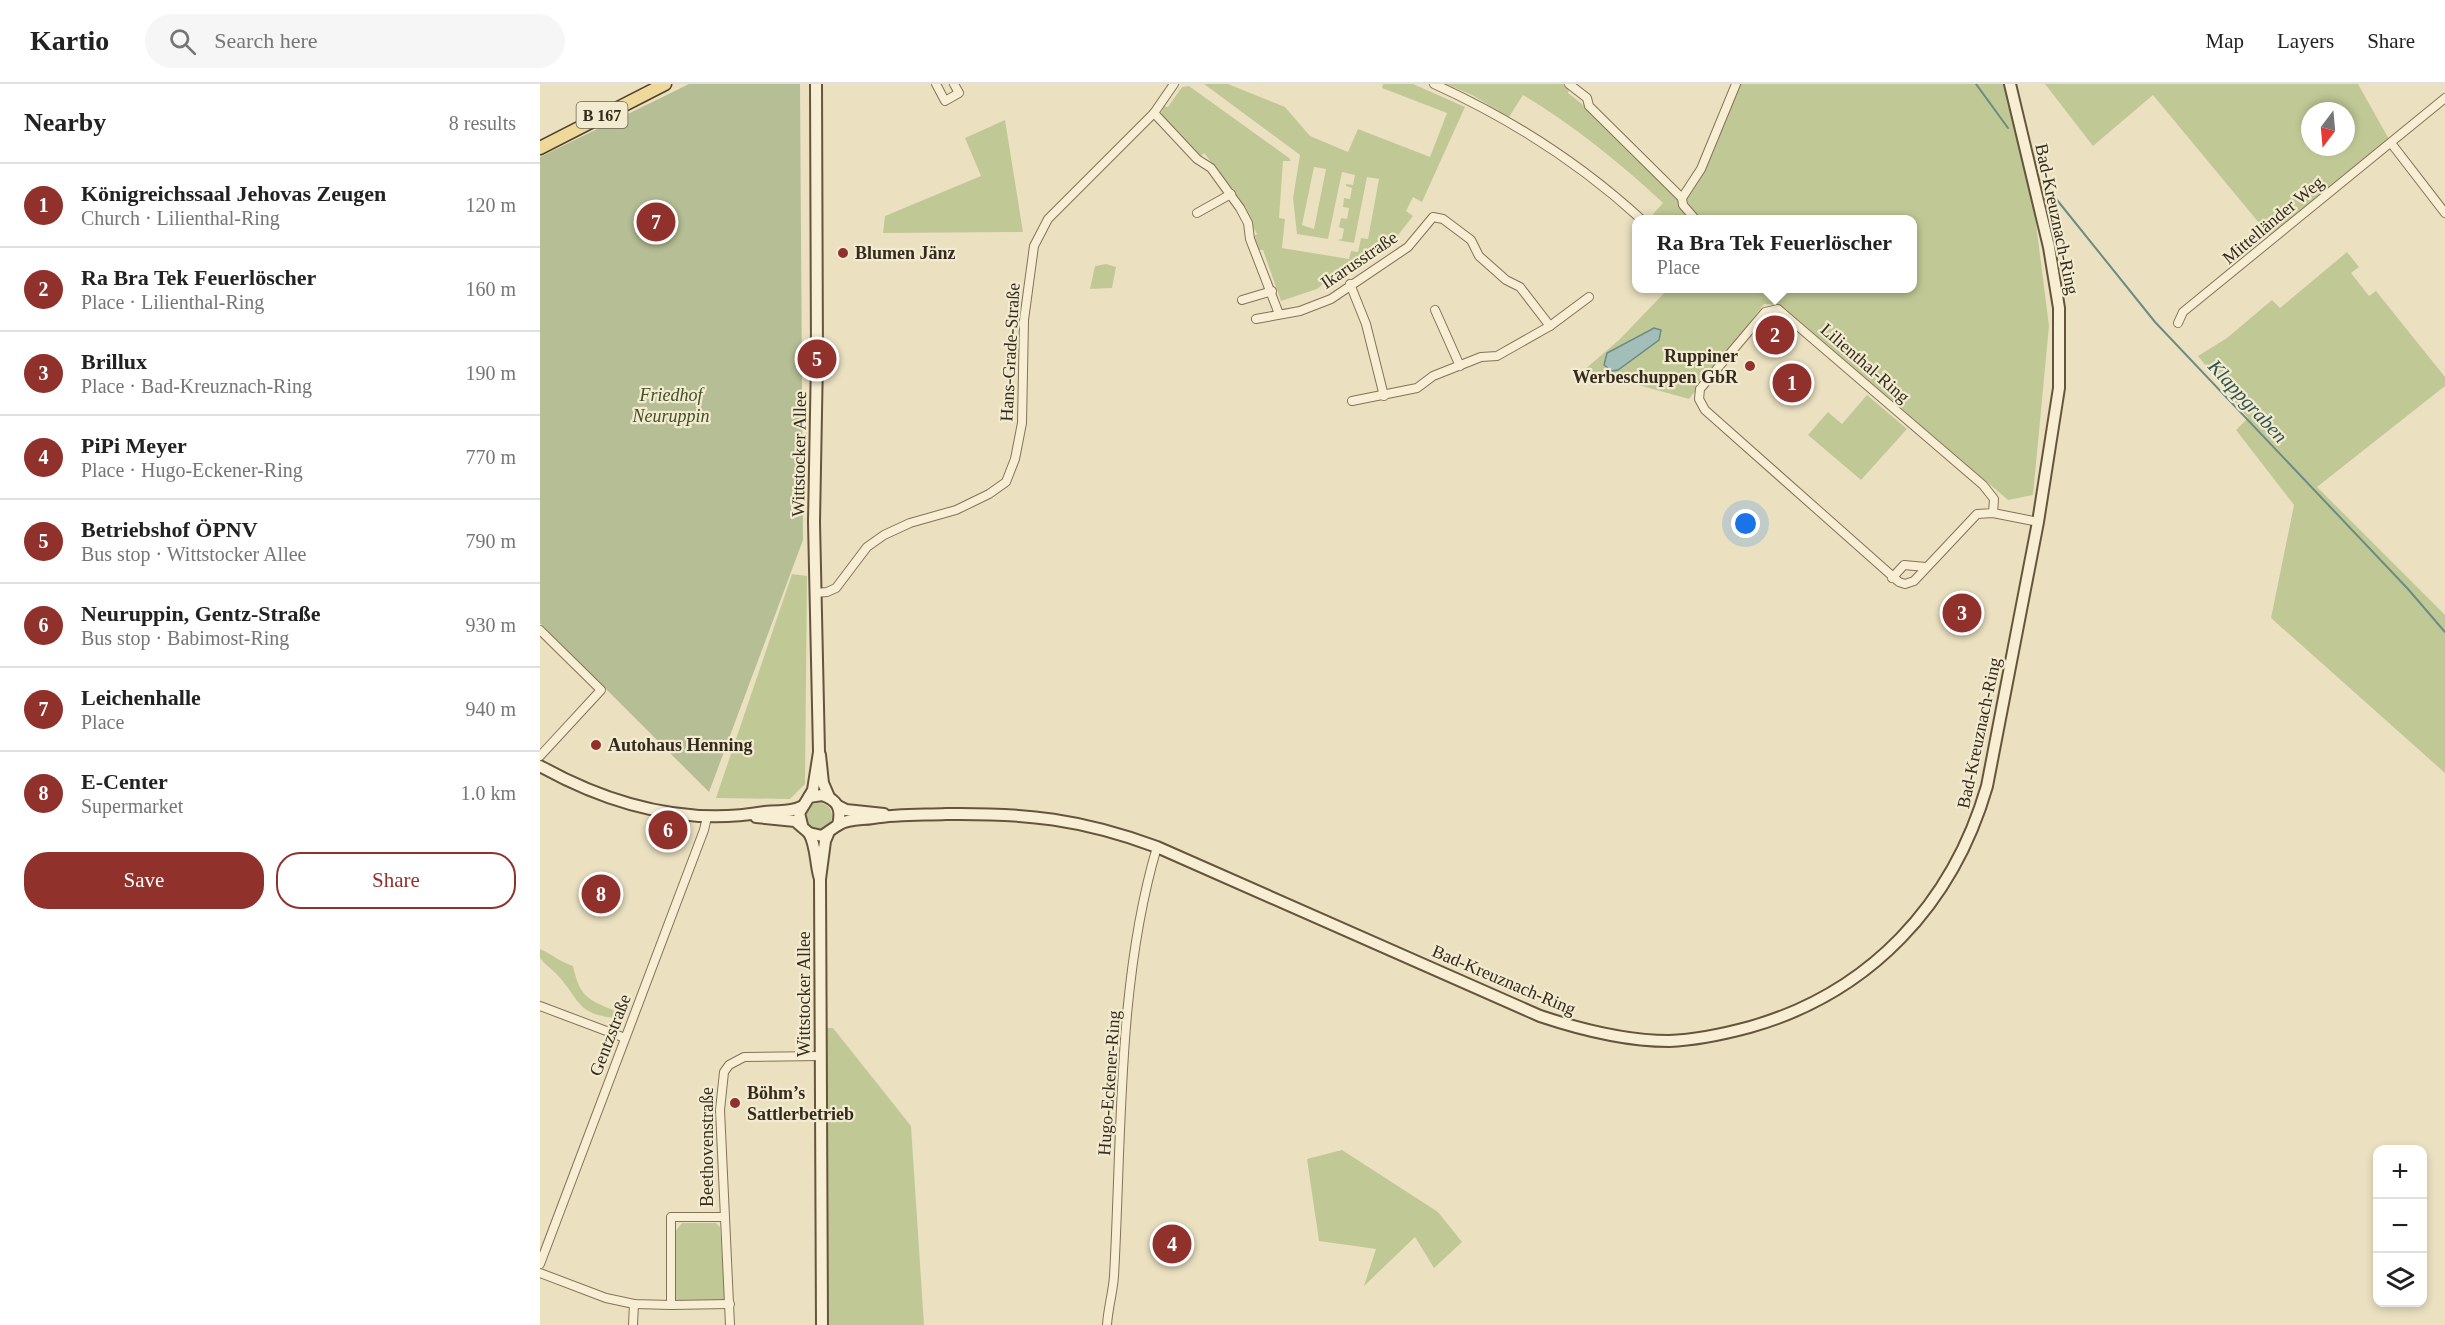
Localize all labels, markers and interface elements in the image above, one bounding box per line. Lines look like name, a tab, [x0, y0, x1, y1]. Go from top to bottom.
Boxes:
search box	[145, 14, 565, 68]
text: Kartio	[30, 25, 109, 56]
icon: search	[166, 25, 199, 58]
text: Search here	[214, 28, 318, 53]
text: Map	[2206, 29, 2244, 53]
text: Layers	[2277, 29, 2334, 53]
text: Share	[2367, 29, 2415, 53]
road number: B 167	[576, 102, 628, 128]
north arrow	[2301, 102, 2355, 156]
text: Nearby	[24, 108, 106, 137]
text: 8 results	[449, 112, 516, 134]
street label: Bad-Kreuznach-Ring	[2031, 142, 2083, 296]
street label: Mittelländer Weg	[2218, 172, 2328, 268]
text: Königreichssaal Jehovas Zeugen	[81, 181, 386, 206]
text: 1	[39, 194, 49, 216]
text: 120 m	[465, 194, 516, 216]
pin: 7	[636, 200, 676, 244]
text: Church · Lilienthal-Ring	[81, 207, 280, 229]
popup	[1632, 215, 1917, 293]
street label: Ikarusstraße	[1317, 227, 1401, 293]
text: Ra Bra Tek Feuerlöscher	[1657, 230, 1892, 255]
place label: Blumen Jänz	[855, 243, 956, 263]
marker: Blumen Jänz	[836, 246, 850, 260]
text: Place	[1657, 256, 1700, 278]
text: Ra Bra Tek Feuerlöscher	[81, 265, 316, 290]
text: 2	[39, 278, 49, 300]
text: 160 m	[465, 278, 516, 300]
street label: Hans-Grade-Straße	[996, 282, 1024, 422]
text: Place · Lilienthal-Ring	[81, 291, 264, 313]
pin: 2	[1756, 312, 1794, 358]
street label: Lilienthal-Ring	[1817, 319, 1913, 407]
pin: 5	[798, 336, 836, 382]
place label: Ruppiner Werbeschuppen GbR	[1572, 346, 1739, 387]
text: Brillux	[81, 349, 147, 374]
water label: Klappgraben	[2203, 354, 2292, 448]
marker: Ruppiner Werbeschuppen GbR	[1743, 359, 1757, 373]
pin: 1	[1772, 360, 1812, 406]
text: 3	[39, 362, 49, 384]
text: 190 m	[465, 362, 516, 384]
text: Place · Bad-Kreuznach-Ring	[81, 375, 312, 397]
park label: Friedhof Neuruppin	[631, 385, 710, 426]
street label: Wittstocker Allee	[788, 391, 810, 517]
text: PiPi Meyer	[81, 433, 187, 458]
text: 4	[39, 446, 49, 468]
text: 770 m	[465, 446, 516, 468]
text: Place · Hugo-Eckener-Ring	[81, 459, 303, 481]
your location	[1731, 509, 1760, 538]
text: Betriebshof ÖPNV	[81, 517, 258, 542]
text: 5	[39, 530, 49, 552]
text: 790 m	[465, 530, 516, 552]
text: Bus stop · Wittstocker Allee	[81, 543, 306, 565]
pin: 3	[1942, 590, 1982, 636]
text: Neuruppin, Gentz-Straße	[81, 601, 321, 626]
text: 6	[39, 614, 49, 636]
text: 930 m	[465, 614, 516, 636]
text: Bus stop · Babimost-Ring	[81, 627, 289, 649]
street label: Bad-Kreuznach-Ring	[1953, 656, 2005, 810]
text: Leichenhalle	[81, 685, 201, 710]
text: 7	[39, 698, 49, 720]
text: 940 m	[465, 698, 516, 720]
text: Place	[81, 711, 124, 733]
place label: Autohaus Henning	[608, 735, 753, 755]
marker: Autohaus Henning	[589, 738, 603, 752]
text: E-Center	[81, 769, 168, 794]
text: 8	[39, 782, 49, 804]
text: 1.0 km	[460, 782, 516, 804]
text: Supermarket	[81, 795, 183, 817]
pin: 6	[648, 808, 688, 852]
button: Save	[24, 852, 264, 909]
button: Share	[276, 852, 516, 909]
pin: 8	[582, 872, 620, 916]
street label: Wittstocker Allee	[794, 931, 814, 1057]
street label: Bad-Kreuznach-Ring	[1429, 941, 1579, 1019]
street label: Gentzstraße	[585, 991, 635, 1079]
street label: Hugo-Eckener-Ring	[1094, 1010, 1124, 1156]
place label: Böhm’s Sattlerbetrieb	[747, 1083, 854, 1124]
street label: Beethovenstraße	[697, 1087, 717, 1207]
marker: Böhm’s Sattlerbetrieb	[728, 1096, 742, 1110]
map controls	[2373, 1145, 2427, 1307]
button: +	[2373, 1145, 2427, 1199]
button: −	[2373, 1199, 2427, 1253]
pin: 4	[1152, 1222, 1192, 1266]
button: layers	[2373, 1253, 2427, 1307]

